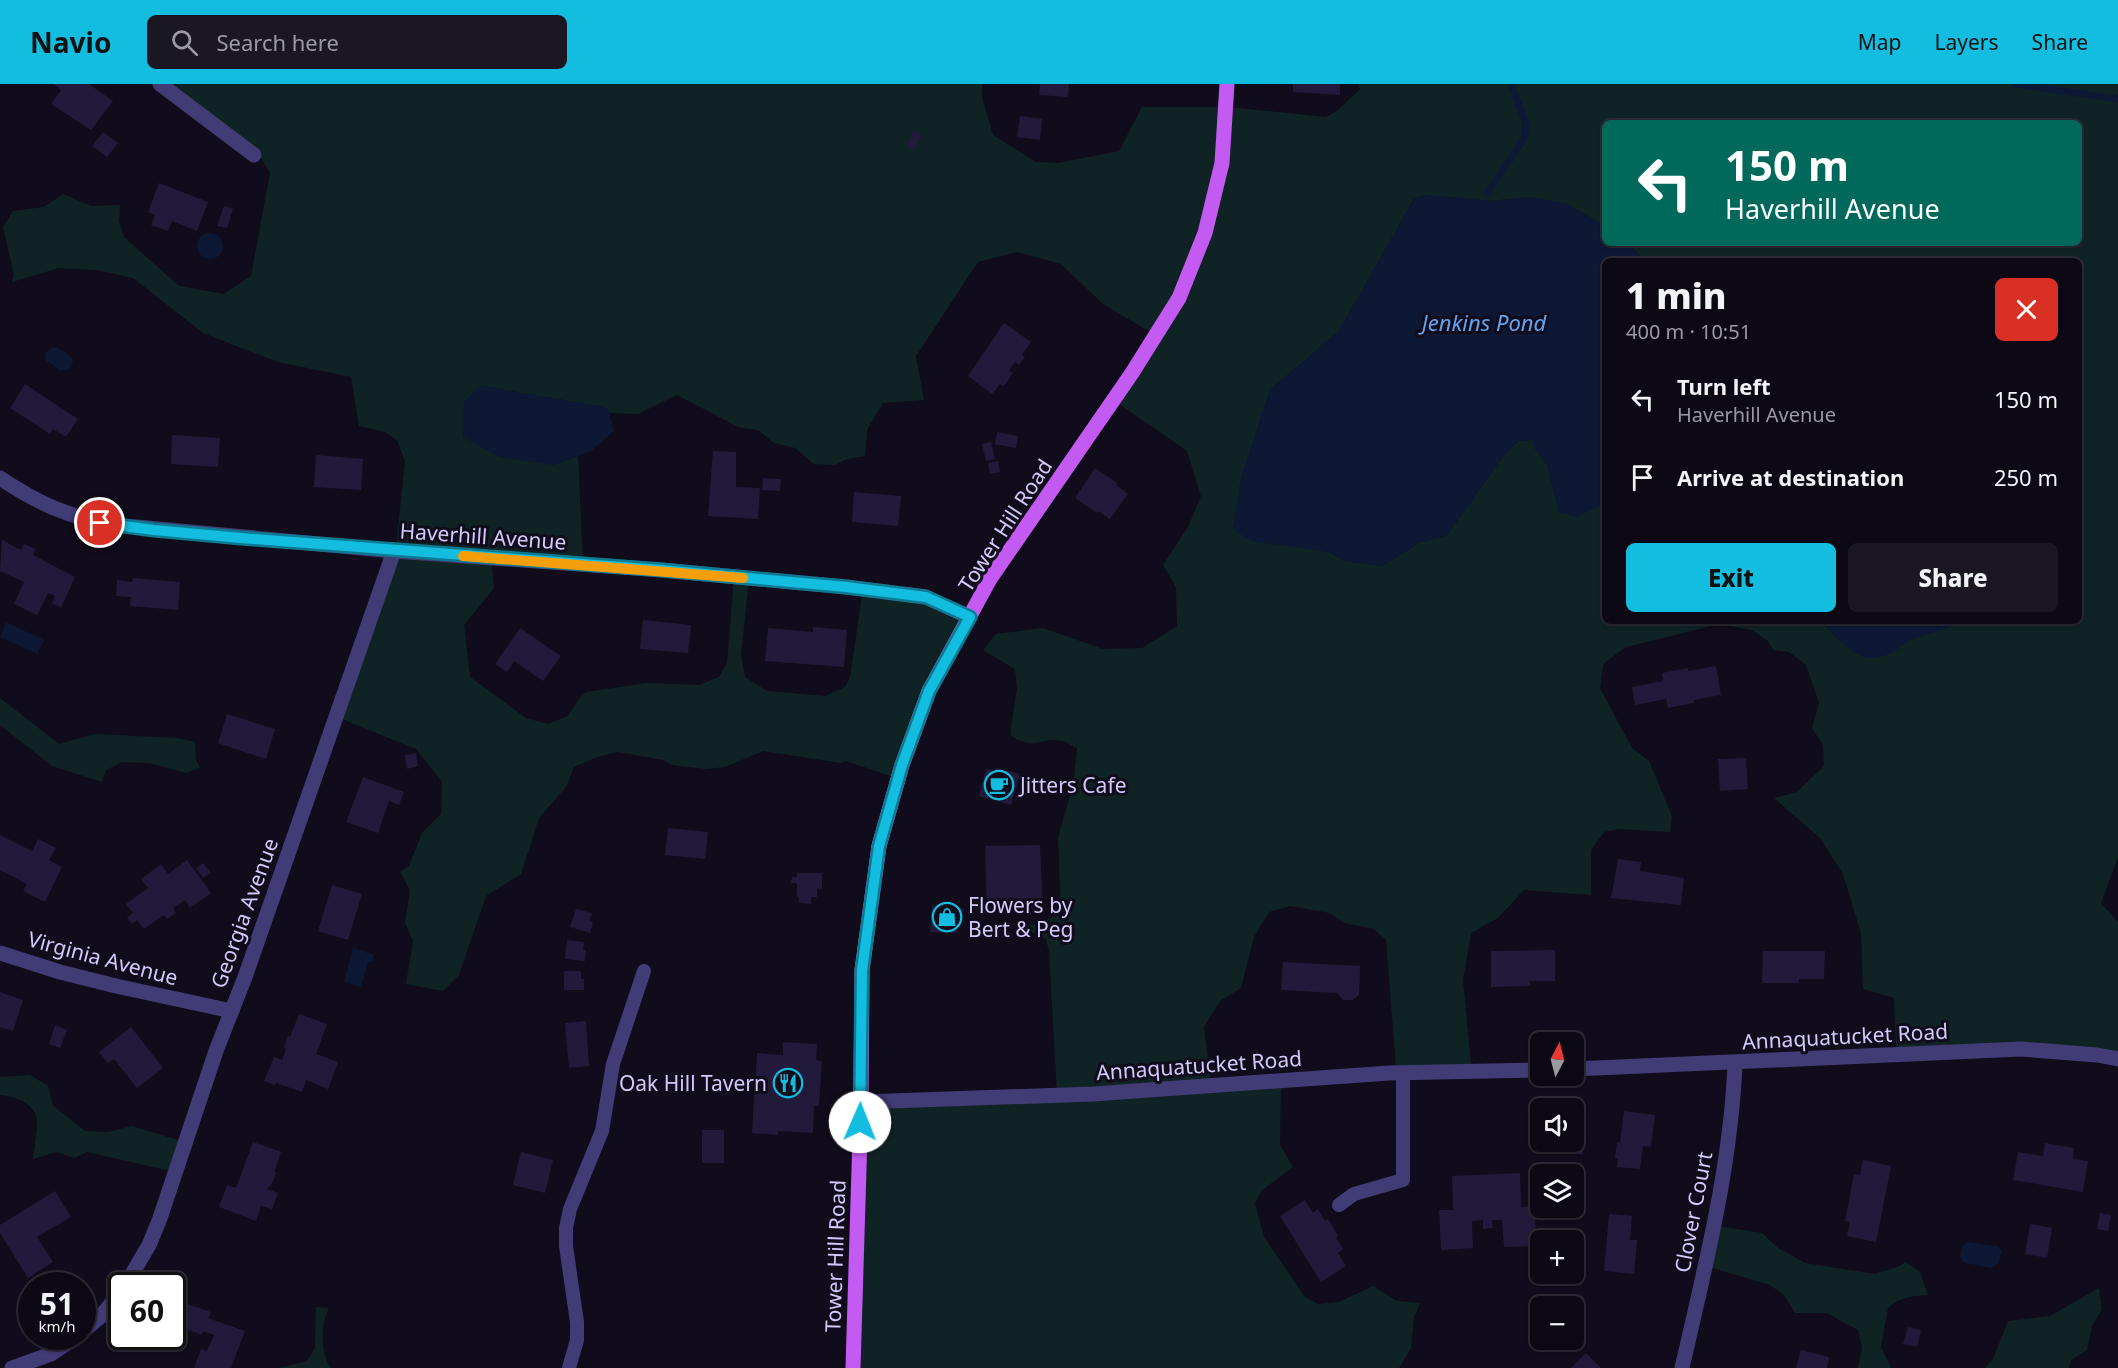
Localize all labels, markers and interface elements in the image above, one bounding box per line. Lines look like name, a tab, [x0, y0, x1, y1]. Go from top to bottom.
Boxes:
search box	[147, 15, 567, 69]
text: Navio	[30, 23, 111, 61]
icon: search	[168, 26, 201, 59]
text: Search here	[216, 27, 339, 57]
text: Map	[1858, 28, 1902, 56]
text: Layers	[1935, 28, 1999, 56]
text: Share	[2032, 28, 2088, 56]
text: 150 m	[1725, 136, 1849, 193]
icon: left	[1626, 144, 1704, 222]
text: Haverhill Avenue	[1725, 190, 1940, 227]
text: 1 min	[1626, 271, 1727, 320]
button: close	[1995, 278, 2058, 341]
water label: Jenkins Pond	[1418, 307, 1548, 337]
text: 400 m · 10:51	[1626, 318, 1751, 345]
text: Turn left	[1677, 371, 1771, 401]
icon: left	[1626, 383, 1659, 416]
text: 150 m	[1994, 384, 2058, 414]
text: Haverhill Avenue	[1677, 401, 1836, 428]
street label: Tower Hill Road	[952, 453, 1058, 597]
icon: arrive	[1626, 461, 1659, 494]
text: Arrive at destination	[1677, 462, 1904, 492]
text: 250 m	[1994, 462, 2058, 492]
pin	[74, 497, 125, 548]
icon: arrive	[83, 506, 116, 539]
street label: Haverhill Avenue	[399, 516, 567, 556]
button: Exit	[1626, 543, 1836, 612]
button: Share	[1848, 543, 2058, 612]
cafe icon: Jitters Cafe	[983, 769, 1015, 801]
place label: Jitters Cafe	[1018, 771, 1126, 799]
street label: Georgia Avenue	[204, 834, 284, 992]
place label: Flowers by Bert & Peg	[968, 891, 1074, 943]
shop icon: Flowers by Bert & Peg	[931, 901, 963, 933]
street label: Virginia Avenue	[25, 925, 181, 991]
street label: Annaquatucket Road	[1741, 1017, 1949, 1055]
north arrow	[1530, 1032, 1584, 1086]
map controls	[1530, 1032, 1584, 1350]
street label: Annaquatucket Road	[1095, 1044, 1303, 1086]
restaurant icon: Oak Hill Tavern	[772, 1067, 804, 1099]
place label: Oak Hill Tavern	[619, 1069, 767, 1097]
position arrow	[828, 1090, 892, 1154]
button: sound	[1530, 1098, 1584, 1152]
street label: Clover Court	[1668, 1149, 1719, 1275]
button: layers	[1530, 1164, 1584, 1218]
street label: Tower Hill Road	[818, 1179, 852, 1333]
button: +	[1530, 1230, 1584, 1284]
speed limit sign: 60	[108, 1272, 186, 1350]
text: 51	[40, 1283, 74, 1324]
button: −	[1530, 1296, 1584, 1350]
text: km/h	[39, 1316, 75, 1336]

